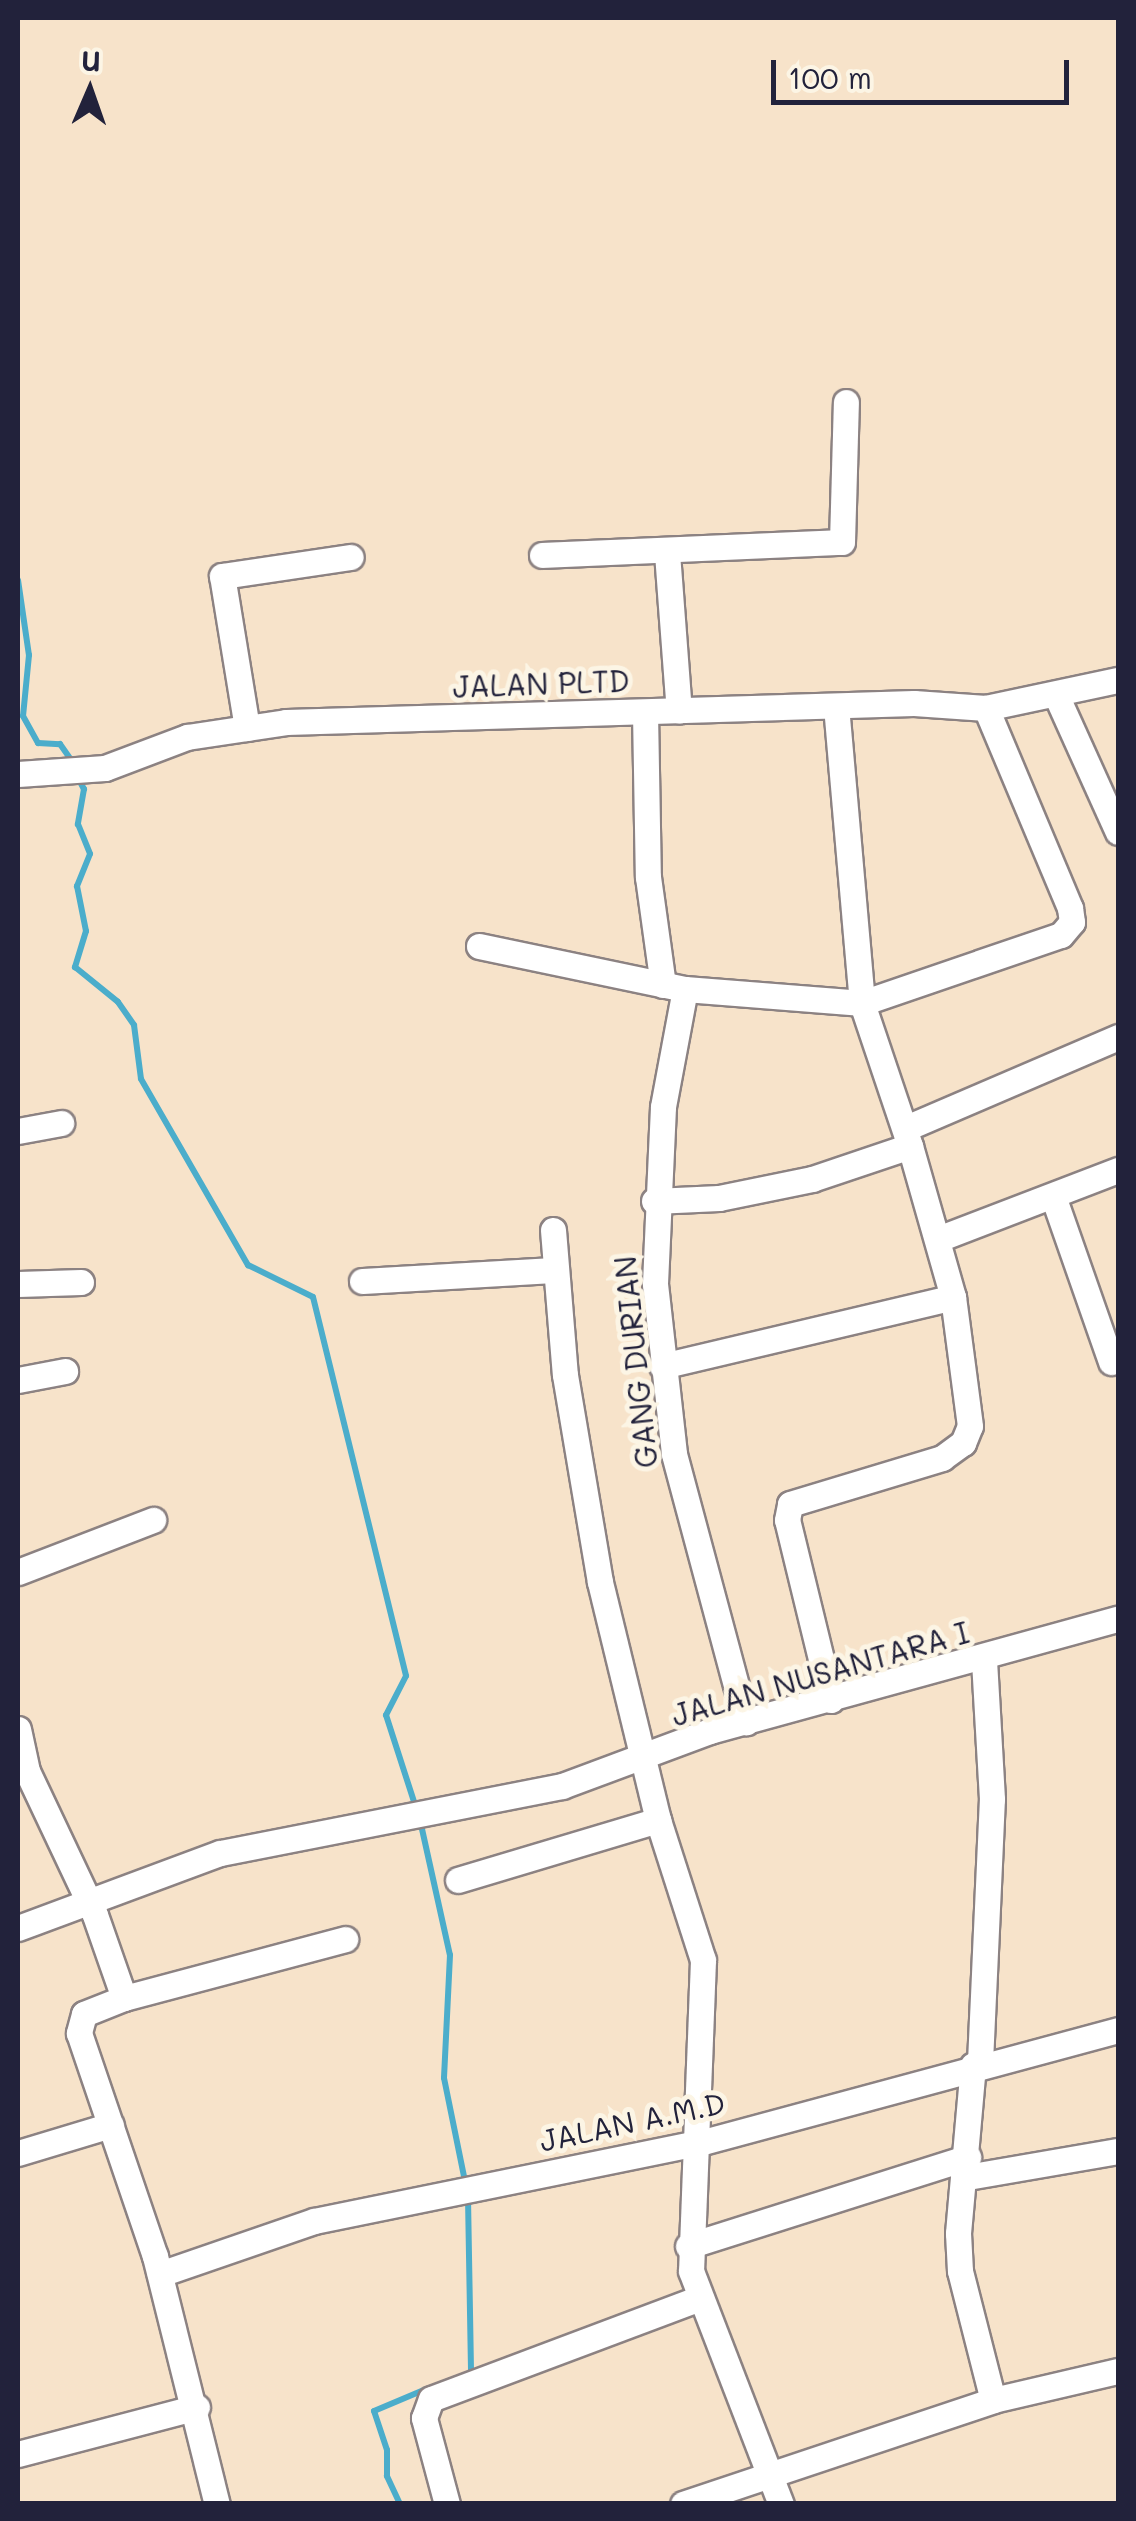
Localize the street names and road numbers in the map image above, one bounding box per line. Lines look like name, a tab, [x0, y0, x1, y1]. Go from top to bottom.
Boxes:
street label: JALAN PLTD	[452, 662, 630, 704]
street label: GANG DURIAN	[606, 1254, 664, 1470]
street label: JALAN NUSANTARA I	[667, 1613, 973, 1733]
street label: JALAN A.M.D	[536, 2084, 728, 2158]

